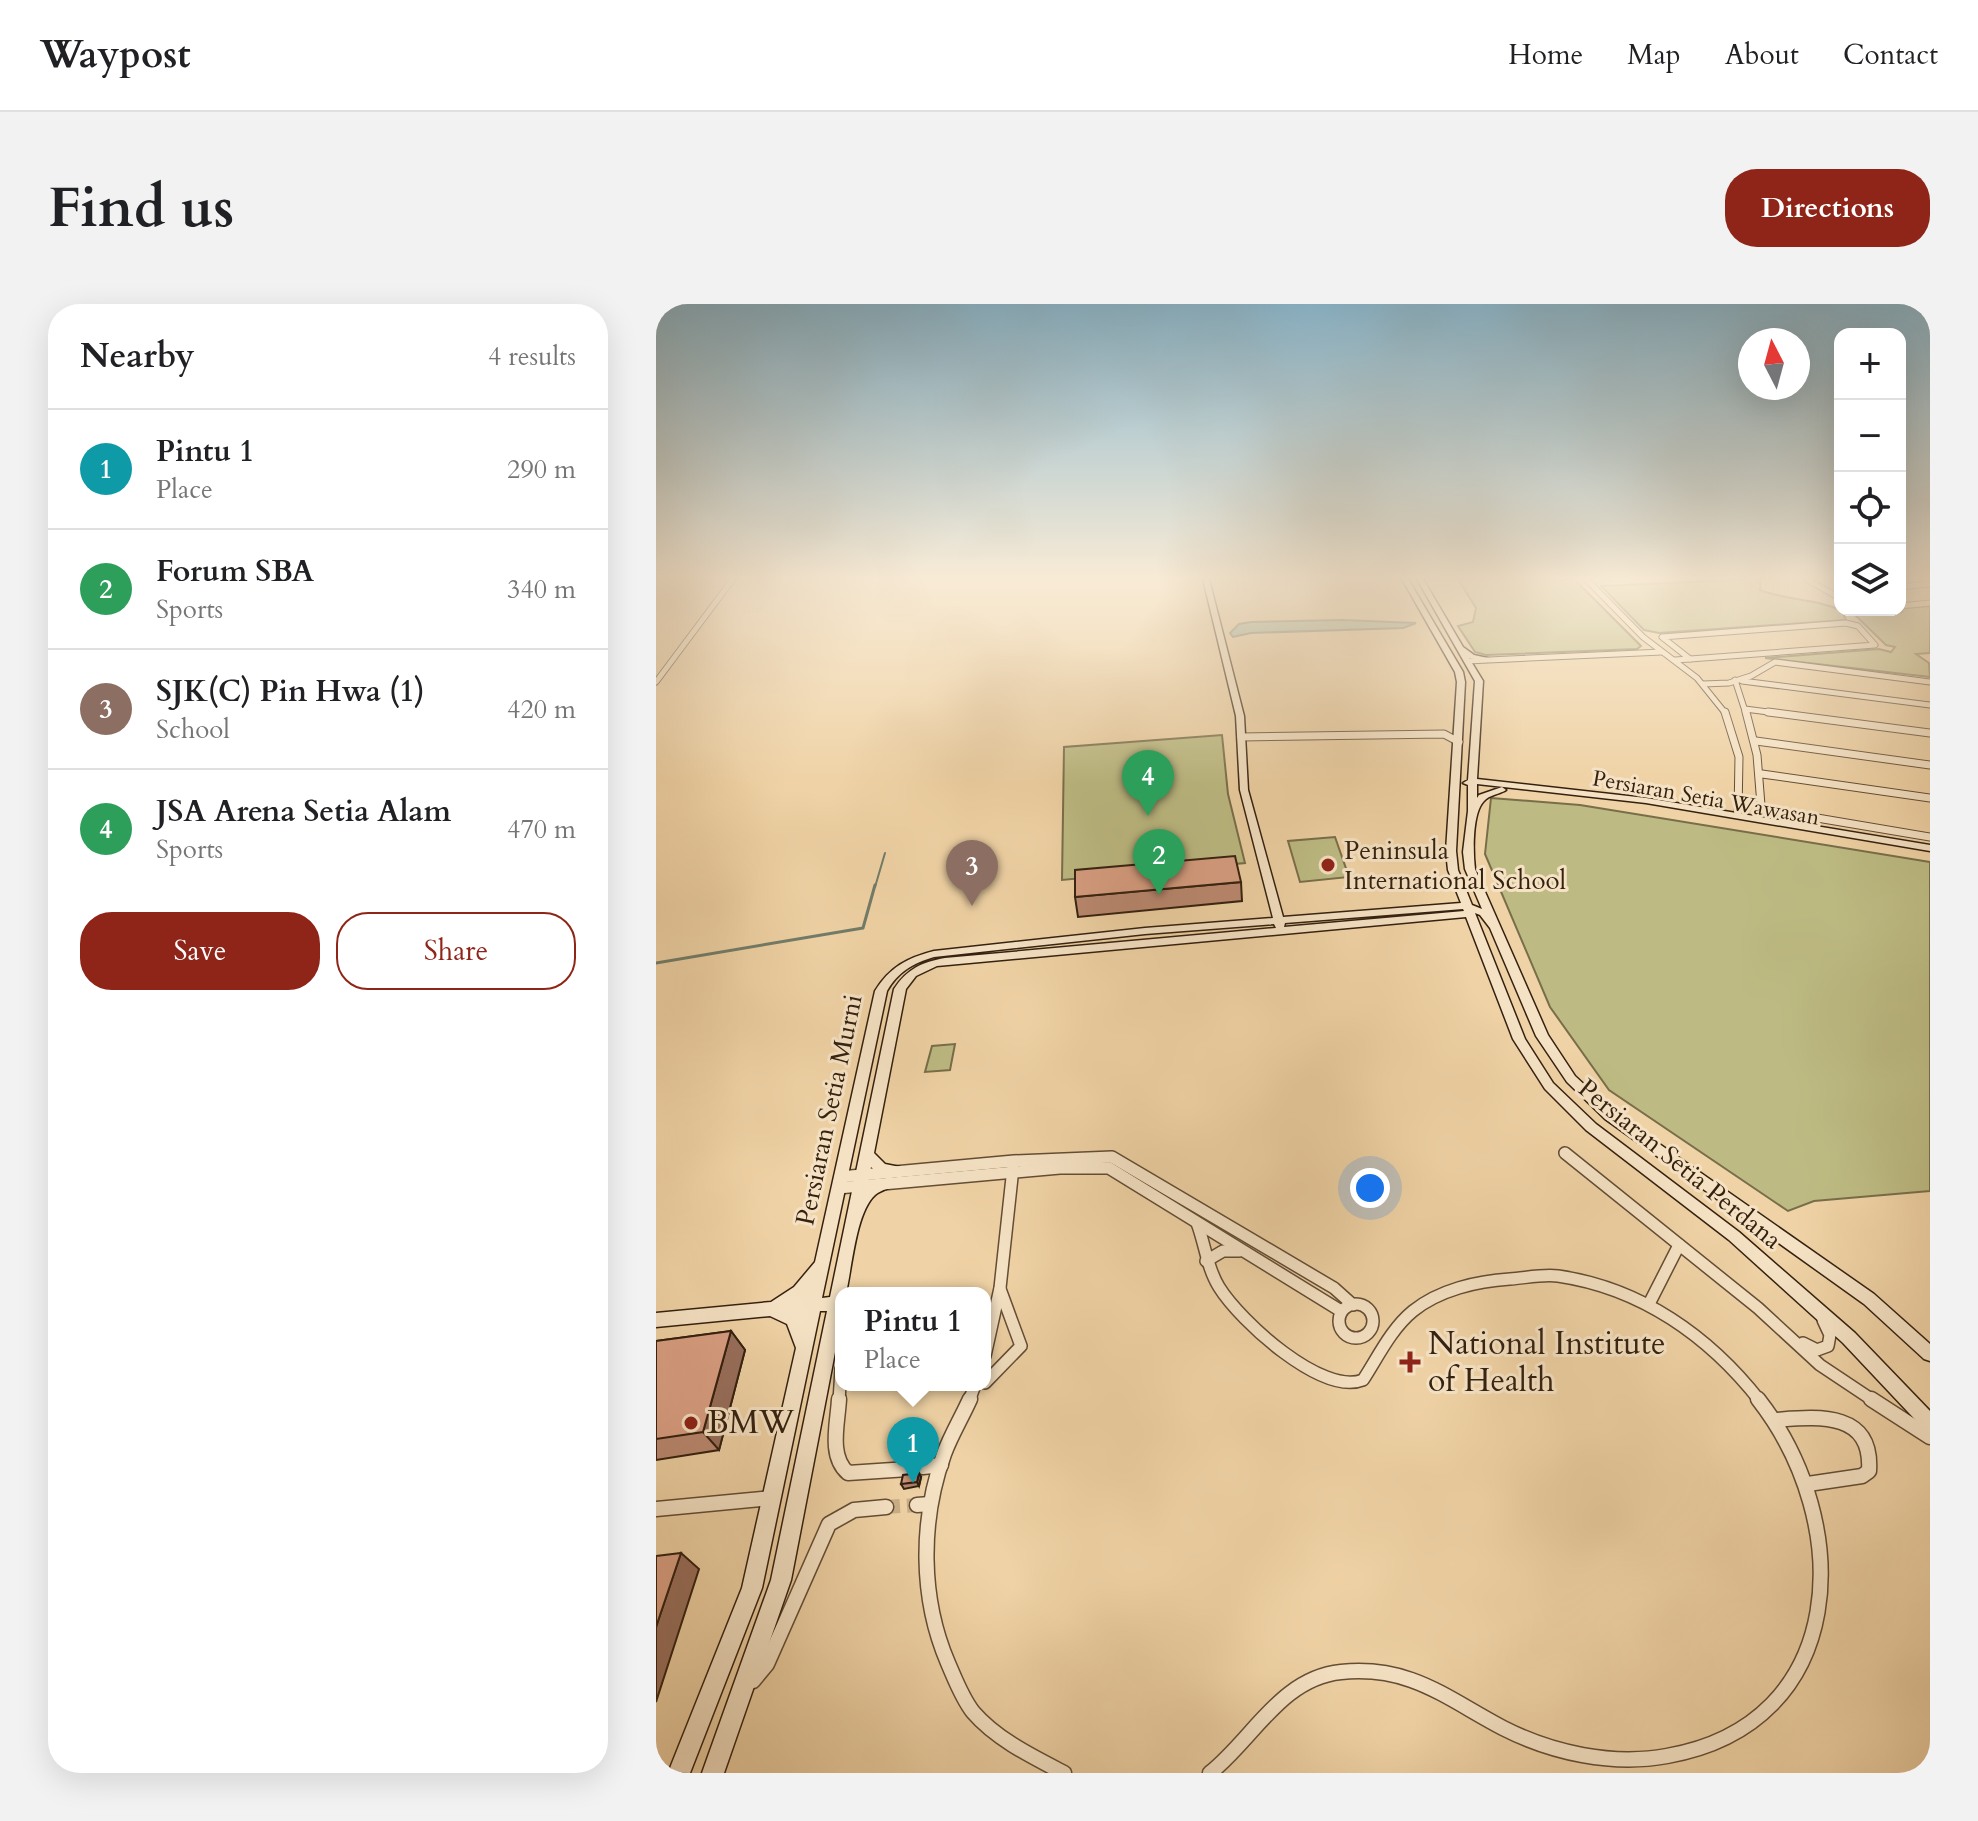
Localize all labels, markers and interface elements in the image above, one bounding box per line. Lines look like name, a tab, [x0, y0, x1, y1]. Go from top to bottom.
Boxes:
text: Waypost	[40, 29, 191, 81]
text: Home	[1508, 36, 1583, 74]
text: Map	[1627, 36, 1681, 74]
text: About	[1725, 36, 1799, 74]
text: Contact	[1843, 36, 1938, 74]
button: Directions	[1725, 169, 1930, 247]
text: Find us	[48, 171, 234, 246]
north arrow	[1738, 328, 1810, 400]
map controls	[1834, 328, 1906, 616]
button: +	[1834, 328, 1906, 400]
text: Nearby	[80, 333, 195, 379]
text: 4 results	[488, 339, 576, 374]
button: −	[1834, 400, 1906, 472]
text: Pintu 1	[156, 431, 254, 472]
text: 1	[99, 452, 113, 487]
text: 290 m	[507, 452, 576, 487]
text: Place	[156, 472, 213, 507]
button: locate	[1834, 472, 1906, 544]
button: layers	[1834, 544, 1906, 616]
text: Forum SBA	[156, 551, 314, 592]
text: 2	[99, 572, 113, 607]
text: 340 m	[507, 572, 576, 607]
text: Sports	[156, 592, 223, 627]
text: SJK(C) Pin Hwa (1)	[156, 671, 425, 712]
text: 3	[99, 692, 113, 727]
text: 420 m	[507, 692, 576, 727]
text: School	[156, 712, 230, 747]
pin: 4	[1122, 750, 1174, 816]
street label: Persiaran Setia Wawasan	[1590, 763, 1822, 833]
text: JSA Arena Setia Alam	[156, 791, 451, 832]
text: 4	[99, 812, 113, 847]
text: 470 m	[507, 812, 576, 847]
pin: 2	[1133, 829, 1185, 895]
text: Sports	[156, 832, 223, 867]
place label: Peninsula International School	[1344, 833, 1567, 898]
pin: 3	[946, 840, 998, 906]
marker: Peninsula International School	[1319, 856, 1337, 874]
button: Save	[80, 912, 320, 990]
button: Share	[336, 912, 576, 990]
street label: Persiaran Setia Murni	[787, 991, 871, 1229]
street label: Persiaran Setia Perdana	[1571, 1071, 1789, 1257]
your location	[1350, 1168, 1390, 1208]
popup	[835, 1287, 991, 1391]
text: Pintu 1	[864, 1301, 962, 1342]
place label: National Institute of Health	[1428, 1322, 1666, 1403]
text: Place	[864, 1342, 921, 1377]
marker: National Institute of Health	[1399, 1351, 1421, 1373]
place label: BMW	[707, 1401, 795, 1445]
marker: BMW	[682, 1414, 700, 1432]
pin: 1	[887, 1417, 939, 1483]

